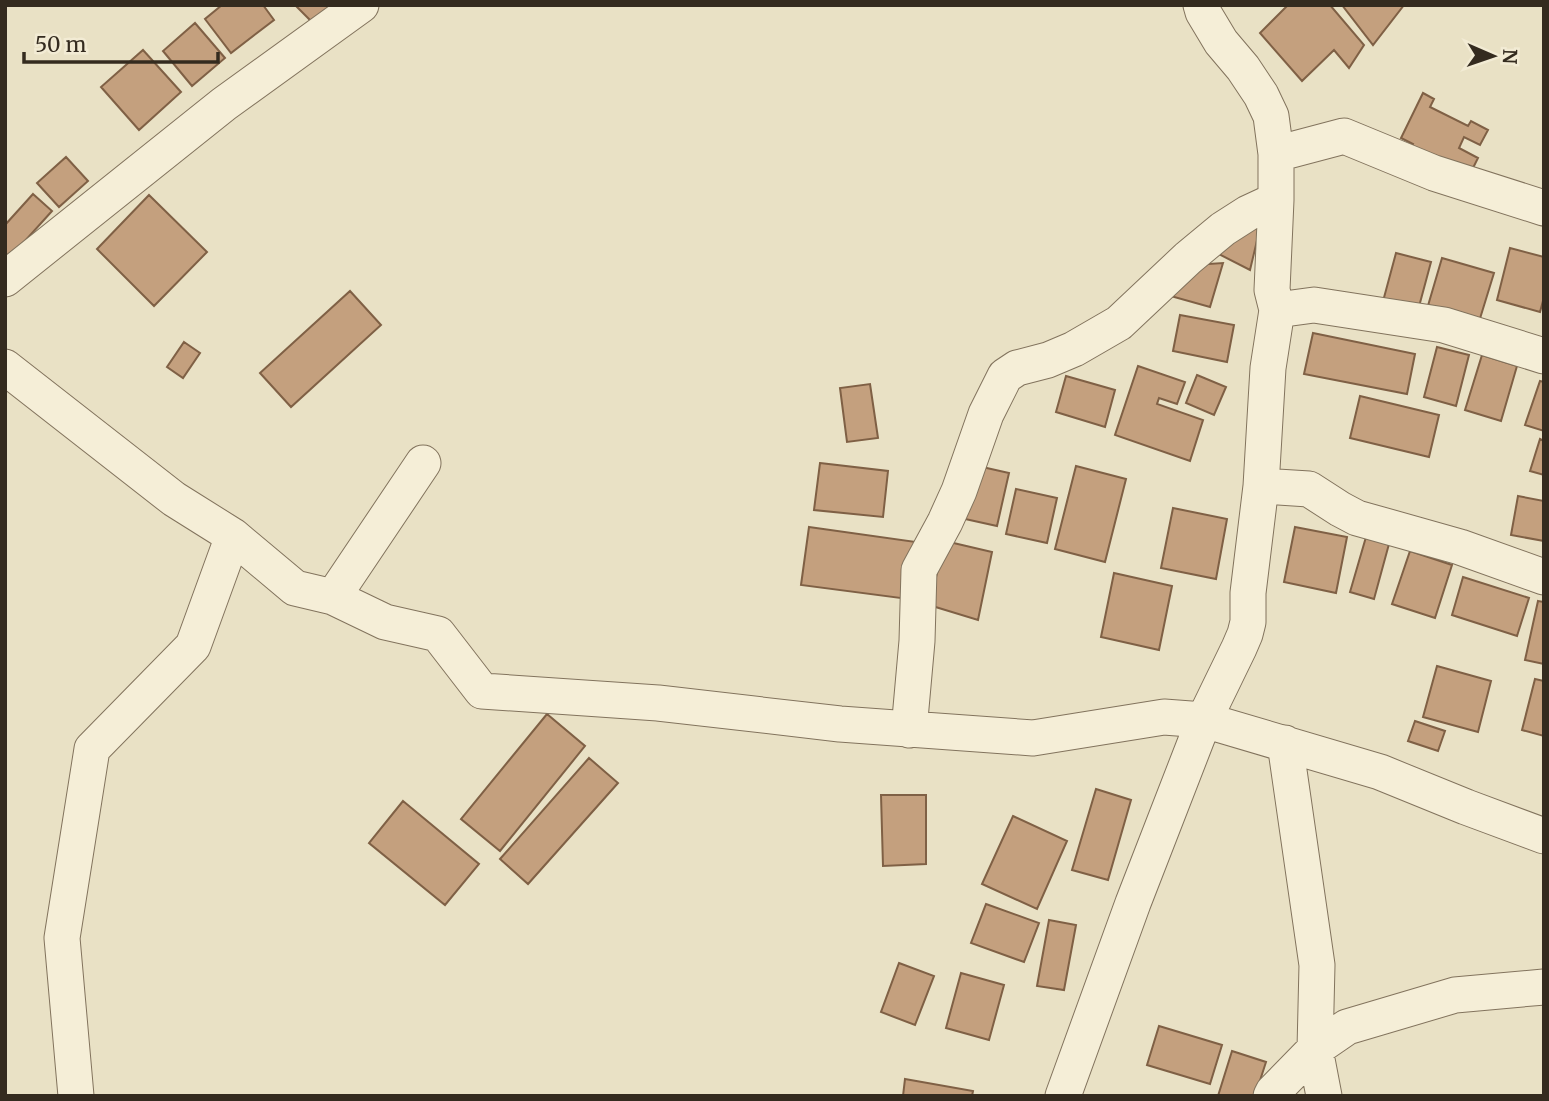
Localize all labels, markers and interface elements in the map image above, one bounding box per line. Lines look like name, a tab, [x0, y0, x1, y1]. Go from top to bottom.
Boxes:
scale bar	[24, 21, 219, 65]
north arrow	[1458, 21, 1528, 91]
text: 50 m	[35, 31, 86, 58]
text: N	[1498, 49, 1522, 65]

